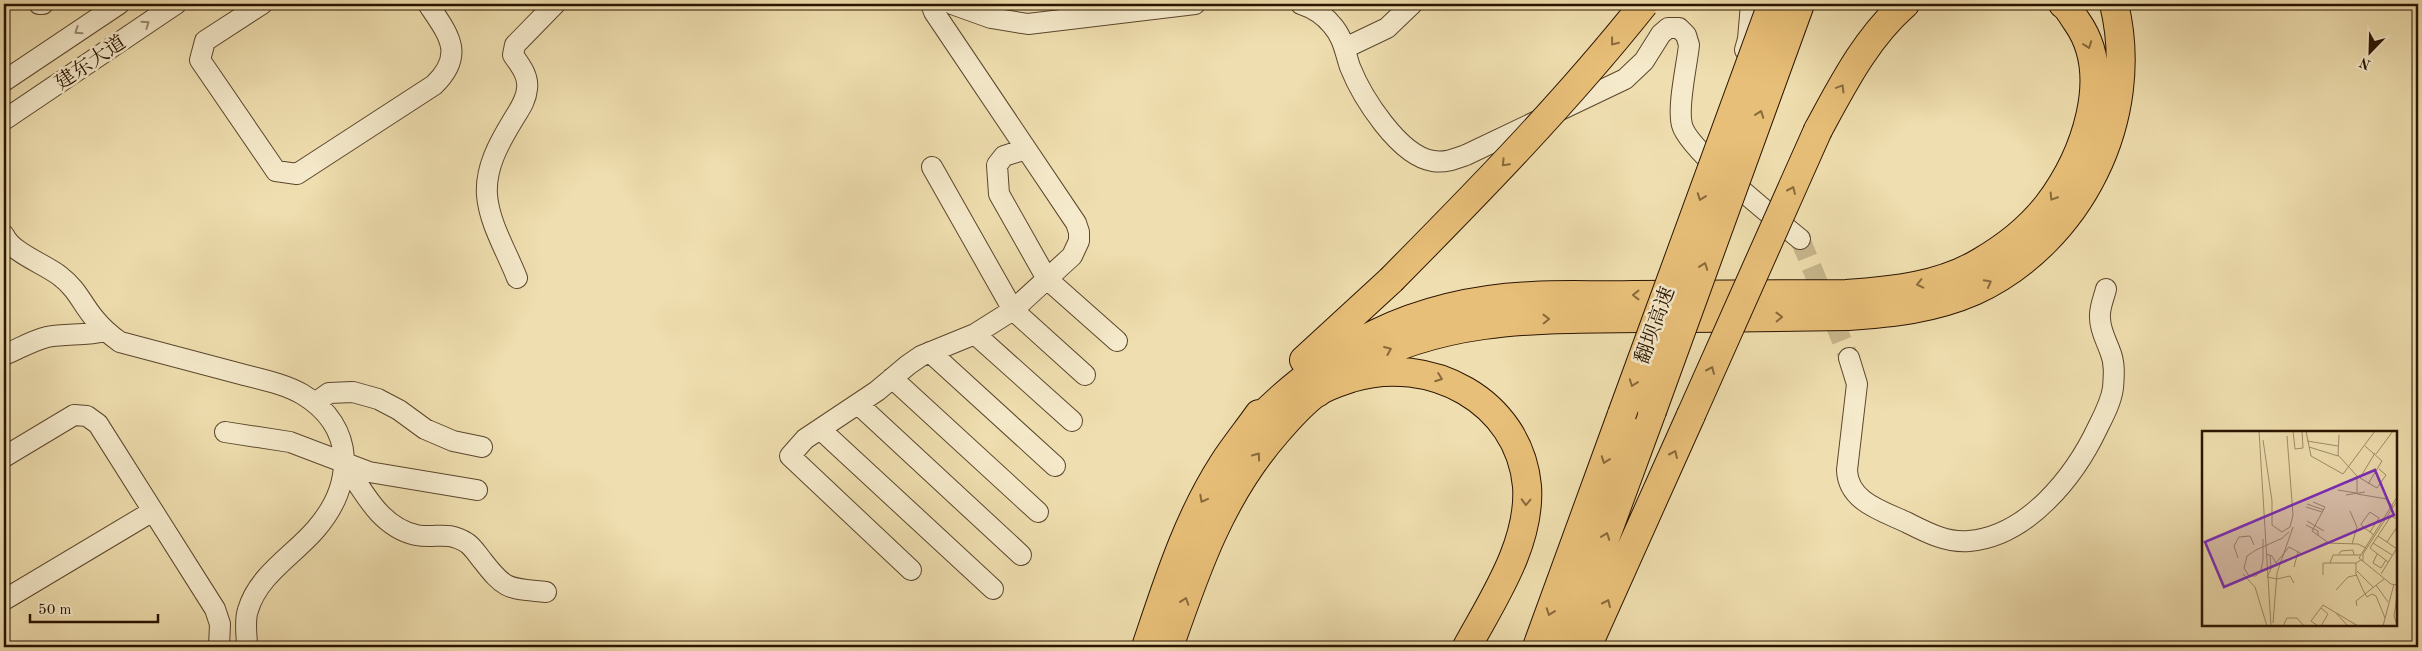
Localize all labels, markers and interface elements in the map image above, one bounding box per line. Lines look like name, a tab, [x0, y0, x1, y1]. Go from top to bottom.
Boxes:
one-way arrow	[140, 21, 150, 30]
one-way arrow	[75, 25, 84, 34]
north arrow	[2344, 28, 2394, 78]
street label: 建东大道	[51, 31, 130, 94]
one-way arrow	[1611, 36, 1619, 45]
one-way arrow	[2082, 40, 2092, 48]
text: N	[2357, 54, 2373, 72]
one-way arrow	[1835, 84, 1845, 93]
one-way arrow	[1754, 110, 1764, 118]
one-way arrow	[1502, 157, 1511, 166]
one-way arrow	[1785, 186, 1796, 195]
one-way arrow	[2049, 192, 2059, 201]
one-way arrow	[1697, 193, 1707, 201]
one-way arrow	[1698, 262, 1708, 271]
one-way arrow	[1916, 278, 1925, 289]
one-way arrow	[1983, 279, 1992, 289]
street label: 翻坝高速	[1631, 284, 1679, 367]
one-way arrow	[1632, 290, 1640, 300]
one-way arrow	[1776, 312, 1783, 322]
one-way arrow	[1543, 314, 1551, 324]
one-way arrow	[1383, 346, 1392, 356]
one-way arrow	[1705, 366, 1716, 375]
one-way arrow	[1434, 372, 1443, 382]
one-way arrow	[1629, 378, 1639, 387]
inset map	[2202, 431, 2397, 626]
one-way arrow	[1667, 450, 1678, 459]
one-way arrow	[1251, 452, 1260, 462]
one-way arrow	[1601, 455, 1611, 463]
one-way arrow	[1200, 494, 1210, 503]
one-way arrow	[1521, 498, 1532, 506]
one-way arrow	[1600, 532, 1610, 540]
scale bar	[30, 591, 158, 623]
one-way arrow	[1179, 597, 1189, 606]
one-way arrow	[1601, 599, 1612, 608]
text: 50 m	[38, 603, 72, 618]
one-way arrow	[1546, 607, 1556, 616]

